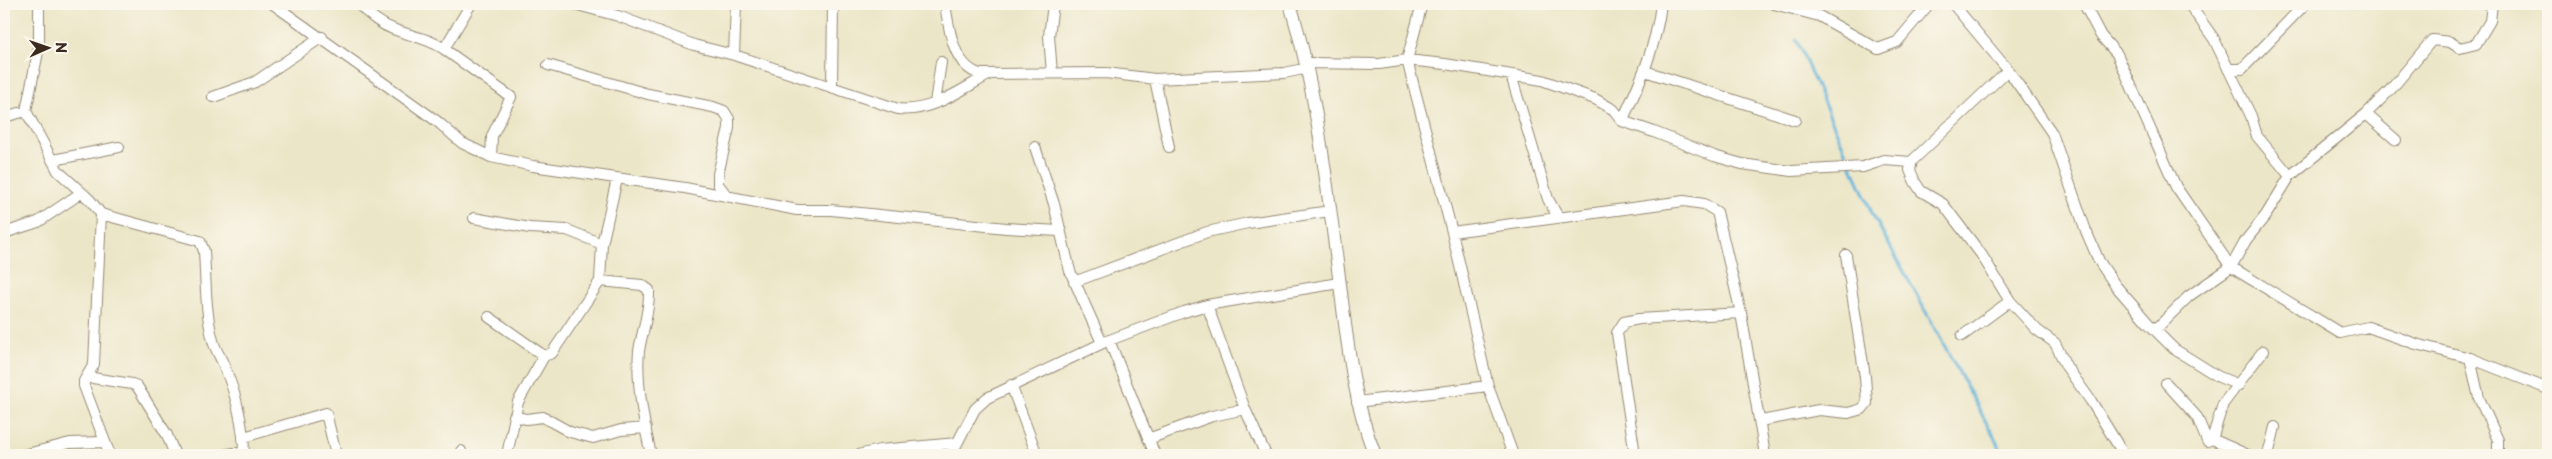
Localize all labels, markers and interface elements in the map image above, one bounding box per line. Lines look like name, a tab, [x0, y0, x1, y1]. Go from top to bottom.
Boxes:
north arrow	[22, 22, 72, 72]
text: N	[51, 42, 72, 53]

